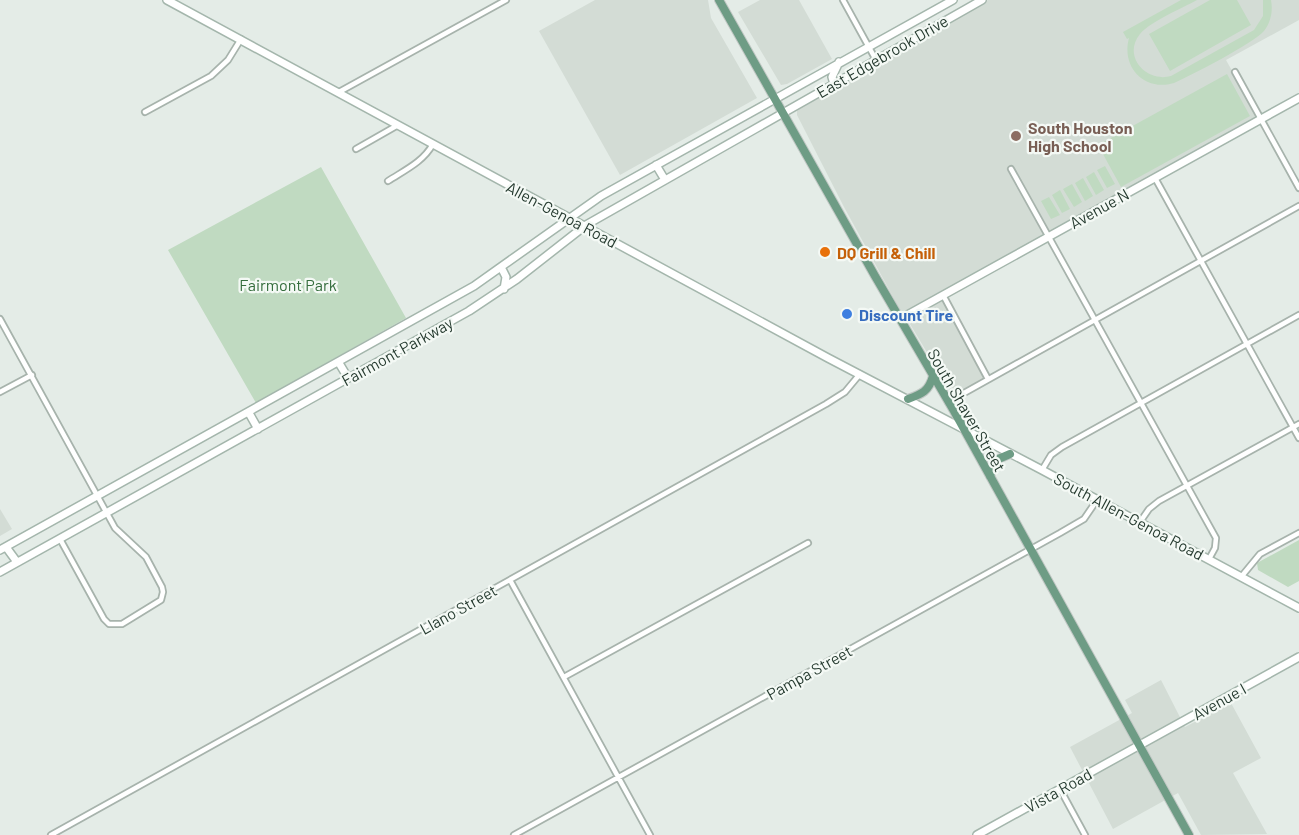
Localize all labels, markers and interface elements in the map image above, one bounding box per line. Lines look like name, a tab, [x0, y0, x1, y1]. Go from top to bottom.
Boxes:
street label: East Edgebrook Drive	[813, 11, 951, 101]
place label: South Houston High School	[1028, 118, 1133, 155]
marker: South Houston High School	[1009, 129, 1023, 143]
street label: Allen-Genoa Road	[503, 177, 621, 251]
street label: Avenue N	[1066, 184, 1132, 232]
place label: DQ Grill & Chill	[837, 243, 936, 262]
marker: DQ Grill & Chill	[818, 245, 832, 259]
park label: Fairmont Park	[239, 275, 337, 294]
place label: Discount Tire	[859, 305, 953, 324]
marker: Discount Tire	[840, 307, 854, 321]
street label: Fairmont Parkway	[338, 312, 457, 389]
street label: South Shaver Street	[924, 345, 1010, 475]
street label: South Allen-Genoa Road	[1051, 468, 1207, 564]
street label: Llano Street	[416, 580, 500, 638]
street label: Pampa Street	[763, 641, 855, 703]
street label: Avenue I	[1189, 679, 1249, 723]
street label: Vista Road	[1021, 764, 1095, 816]

